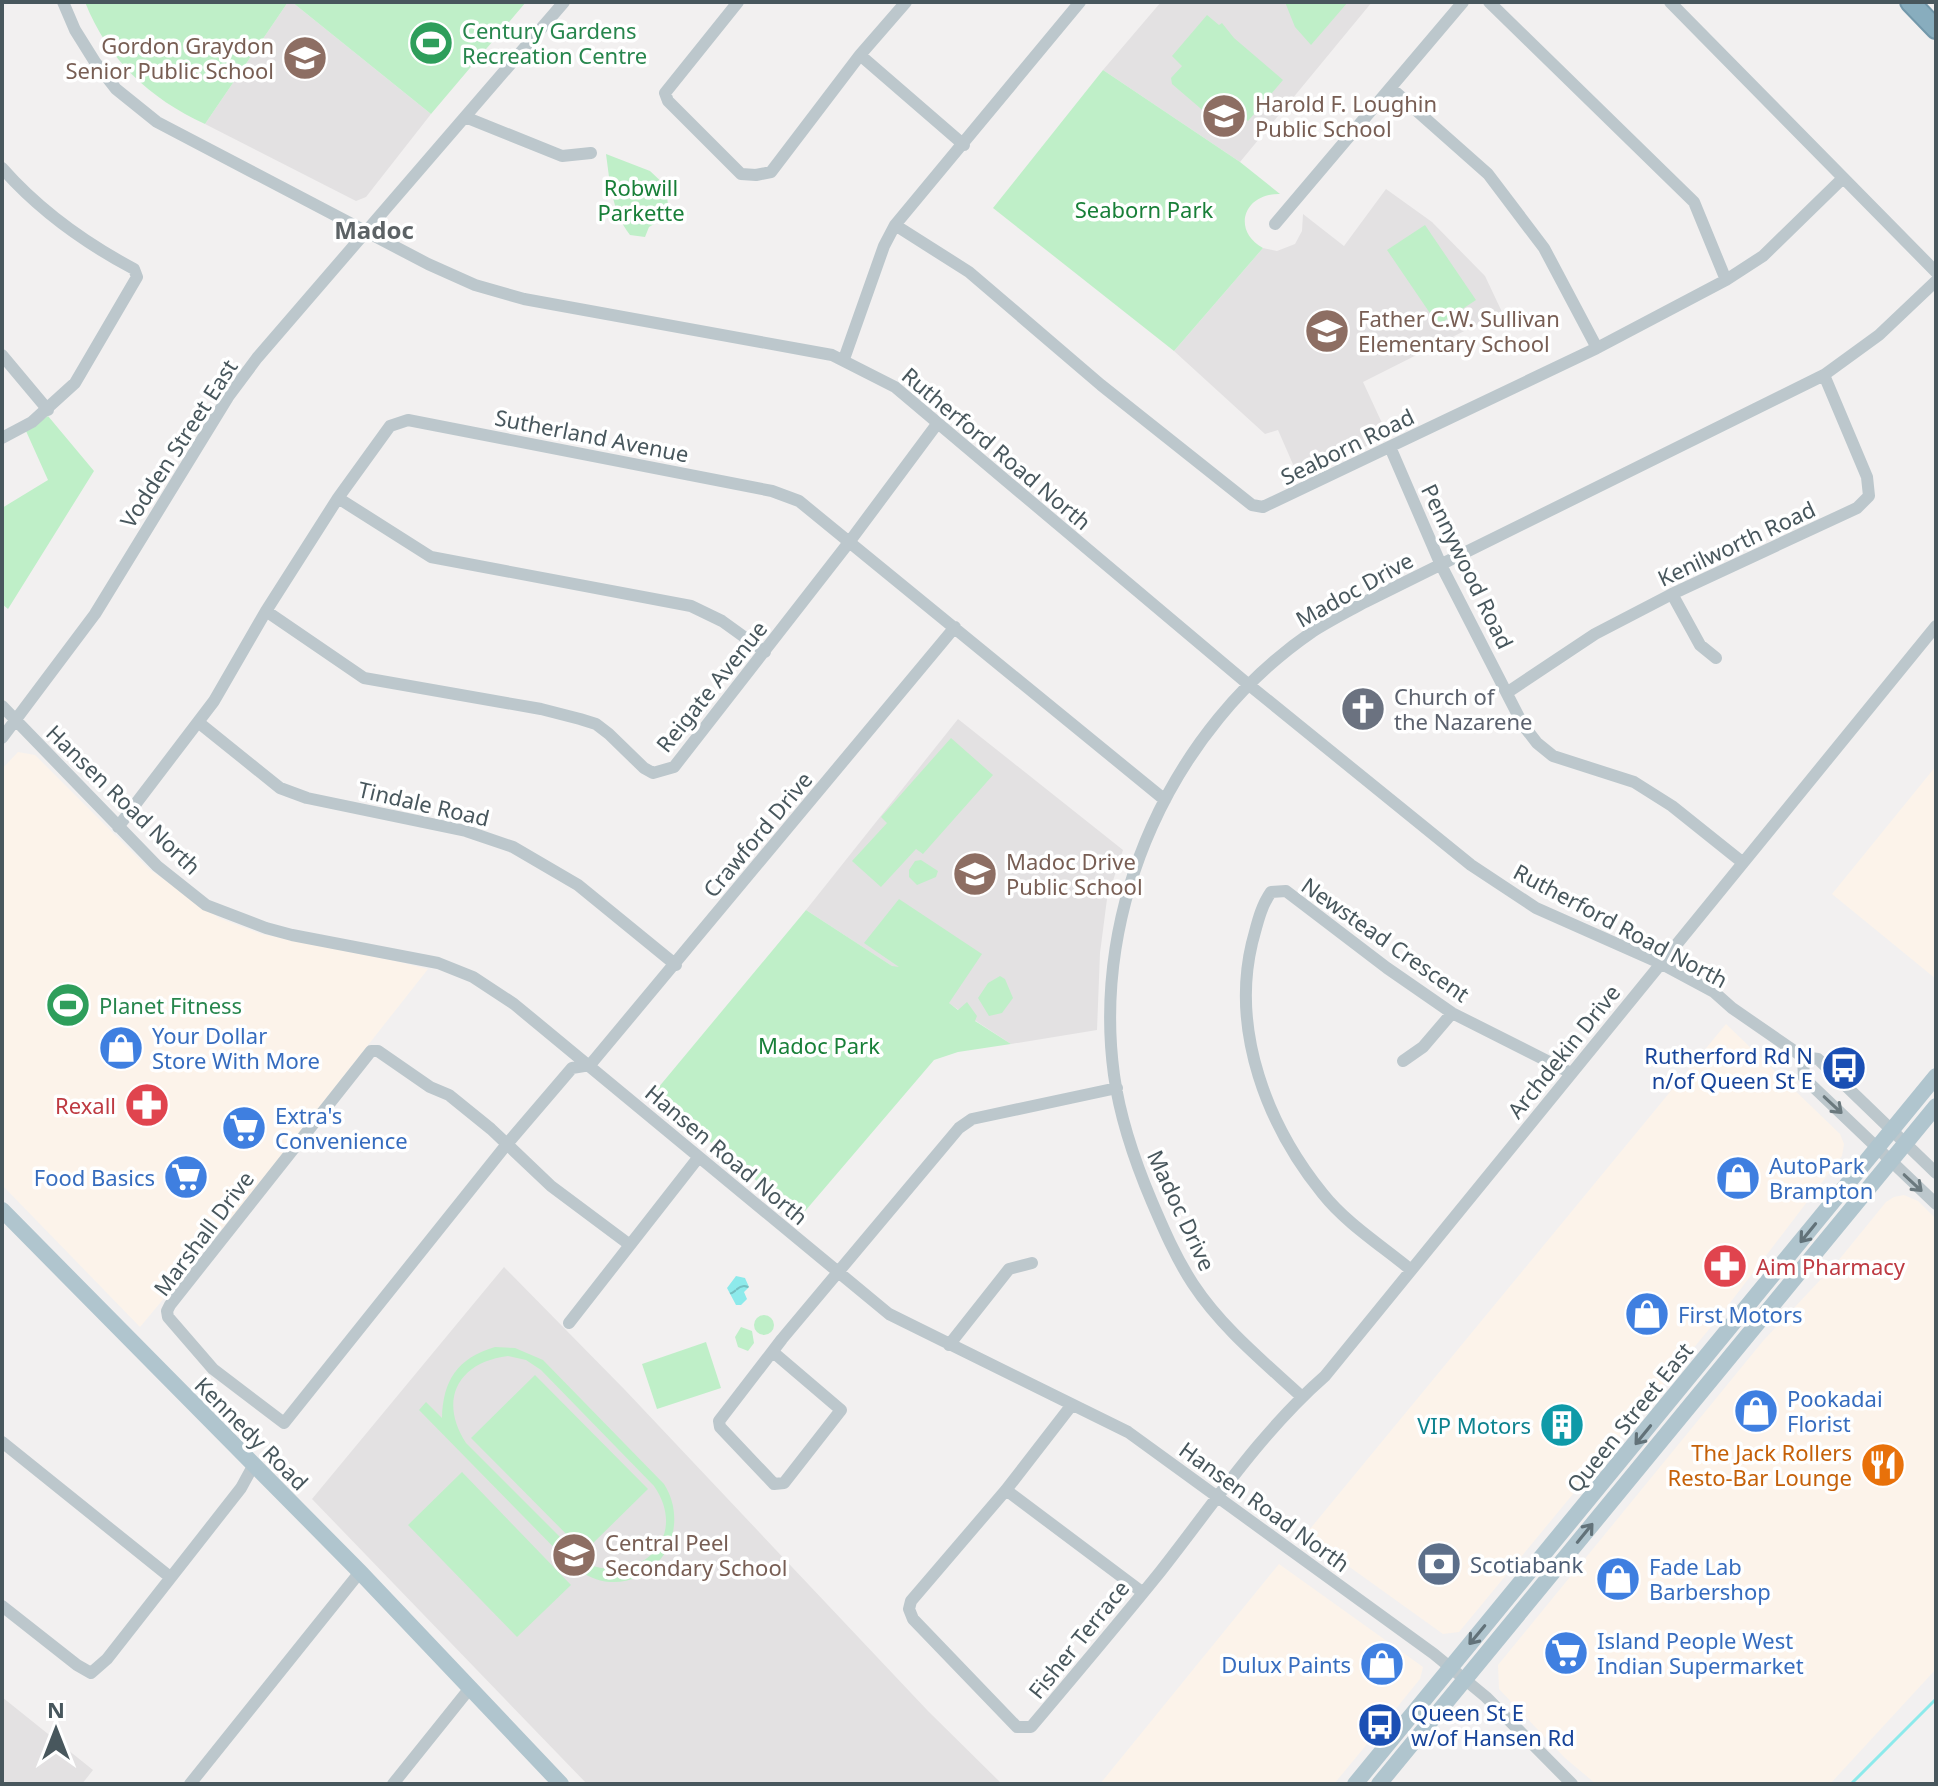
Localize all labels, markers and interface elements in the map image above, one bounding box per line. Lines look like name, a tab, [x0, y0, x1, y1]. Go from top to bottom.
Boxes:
place label: Century Gardens Recreation Centre	[462, 15, 647, 70]
sports icon: Century Gardens Recreation Centre	[407, 19, 455, 67]
place label: Gordon Graydon Senior Public School	[66, 30, 274, 85]
school or university icon: Gordon Graydon Senior Public School	[281, 34, 329, 82]
place label: Harold F. Loughin Public School	[1255, 88, 1437, 143]
school or university icon: Harold F. Loughin Public School	[1200, 92, 1248, 140]
park label: Robwill Parkette	[597, 172, 685, 227]
park label: Seaborn Park	[1075, 194, 1214, 224]
district label: Madoc	[334, 213, 414, 246]
place label: Father C.W. Sullivan Elementary School	[1358, 303, 1560, 358]
school or university icon: Father C.W. Sullivan Elementary School	[1303, 307, 1351, 355]
street label: Vodden Street East	[112, 353, 244, 533]
street label: Rutherford Road North	[896, 360, 1098, 536]
street label: Sutherland Avenue	[493, 401, 691, 469]
street label: Seaborn Road	[1275, 401, 1419, 491]
street label: Pennywood Road	[1415, 478, 1521, 654]
street label: Kenilworth Road	[1652, 493, 1820, 593]
street label: Madoc Drive	[1290, 544, 1418, 634]
street label: Reigate Avenue	[649, 614, 773, 758]
place label: Church of the Nazarene	[1394, 681, 1532, 736]
church icon: Church of the Nazarene	[1339, 685, 1387, 733]
street label: Hansen Road North	[40, 717, 208, 881]
street label: Crawford Drive	[696, 765, 818, 903]
street label: Tindale Road	[355, 773, 493, 833]
place label: Madoc Drive Public School	[1006, 846, 1143, 901]
school or university icon: Madoc Drive Public School	[951, 850, 999, 898]
street label: Rutherford Road North	[1509, 856, 1733, 994]
street label: Newstead Crescent	[1296, 870, 1476, 1008]
street label: Archdekin Drive	[1500, 978, 1626, 1124]
sports icon: Planet Fitness	[44, 981, 92, 1029]
place label: Planet Fitness	[99, 990, 242, 1020]
place label: Your Dollar Store With More	[152, 1020, 320, 1075]
shop icon: Your Dollar Store With More	[97, 1024, 145, 1072]
park label: Madoc Park	[758, 1030, 880, 1060]
place label: Rutherford Rd N n/of Queen St E	[1644, 1040, 1813, 1095]
bus stop icon: Rutherford Rd N n/of Queen St E	[1820, 1044, 1868, 1092]
street label: Hansen Road North	[639, 1077, 815, 1231]
pharmacy icon: Rexall	[123, 1081, 171, 1129]
place label: Rexall	[55, 1090, 116, 1120]
one-way arrow	[1823, 1096, 1843, 1115]
place label: Extra's Convenience	[275, 1100, 408, 1155]
supermarket icon: Extra's Convenience	[220, 1104, 268, 1152]
street label: Madoc Drive	[1141, 1145, 1223, 1275]
place label: AutoPark Brampton	[1769, 1150, 1873, 1205]
supermarket icon: Food Basics	[162, 1153, 210, 1201]
shop icon: AutoPark Brampton	[1714, 1154, 1762, 1202]
place label: Food Basics	[34, 1162, 155, 1192]
street label: Marshall Drive	[146, 1164, 260, 1302]
one-way arrow	[1903, 1173, 1923, 1192]
one-way arrow	[1799, 1223, 1817, 1243]
pharmacy icon: Aim Pharmacy	[1701, 1242, 1749, 1290]
place label: Aim Pharmacy	[1756, 1251, 1906, 1281]
shop icon: First Motors	[1623, 1290, 1671, 1338]
place label: First Motors	[1678, 1299, 1803, 1329]
street label: Queen Street East	[1559, 1336, 1699, 1498]
street label: Kennedy Road	[189, 1370, 315, 1496]
place label: Pookadai Florist	[1787, 1383, 1883, 1438]
shop icon: Pookadai Florist	[1732, 1387, 1780, 1435]
building icon: VIP Motors	[1538, 1401, 1586, 1449]
place label: VIP Motors	[1417, 1410, 1531, 1440]
one-way arrow	[1634, 1424, 1652, 1445]
street label: Hansen Road North	[1174, 1434, 1356, 1578]
place label: The Jack Rollers Resto-Bar Lounge	[1668, 1437, 1852, 1492]
restaurant icon: The Jack Rollers Resto-Bar Lounge	[1859, 1441, 1907, 1489]
one-way arrow	[1577, 1523, 1594, 1544]
place label: Central Peel Secondary School	[605, 1527, 787, 1582]
school or university icon: Central Peel Secondary School	[550, 1531, 598, 1579]
bank icon: Scotiabank	[1415, 1540, 1463, 1588]
place label: Scotiabank	[1470, 1549, 1583, 1579]
place label: Fade Lab Barbershop	[1649, 1551, 1771, 1606]
shop icon: Fade Lab Barbershop	[1594, 1555, 1642, 1603]
street label: Fisher Terrace	[1021, 1573, 1135, 1705]
one-way arrow	[1468, 1624, 1486, 1645]
place label: Island People West Indian Supermarket	[1597, 1625, 1804, 1680]
supermarket icon: Island People West Indian Supermarket	[1542, 1629, 1590, 1677]
shop icon: Dulux Paints	[1358, 1640, 1406, 1688]
place label: Dulux Paints	[1221, 1649, 1351, 1679]
north arrow	[16, 1690, 96, 1770]
text: N	[47, 1694, 65, 1724]
place label: Queen St E w/of Hansen Rd	[1411, 1697, 1575, 1752]
bus stop icon: Queen St E w/of Hansen Rd	[1356, 1701, 1404, 1749]

